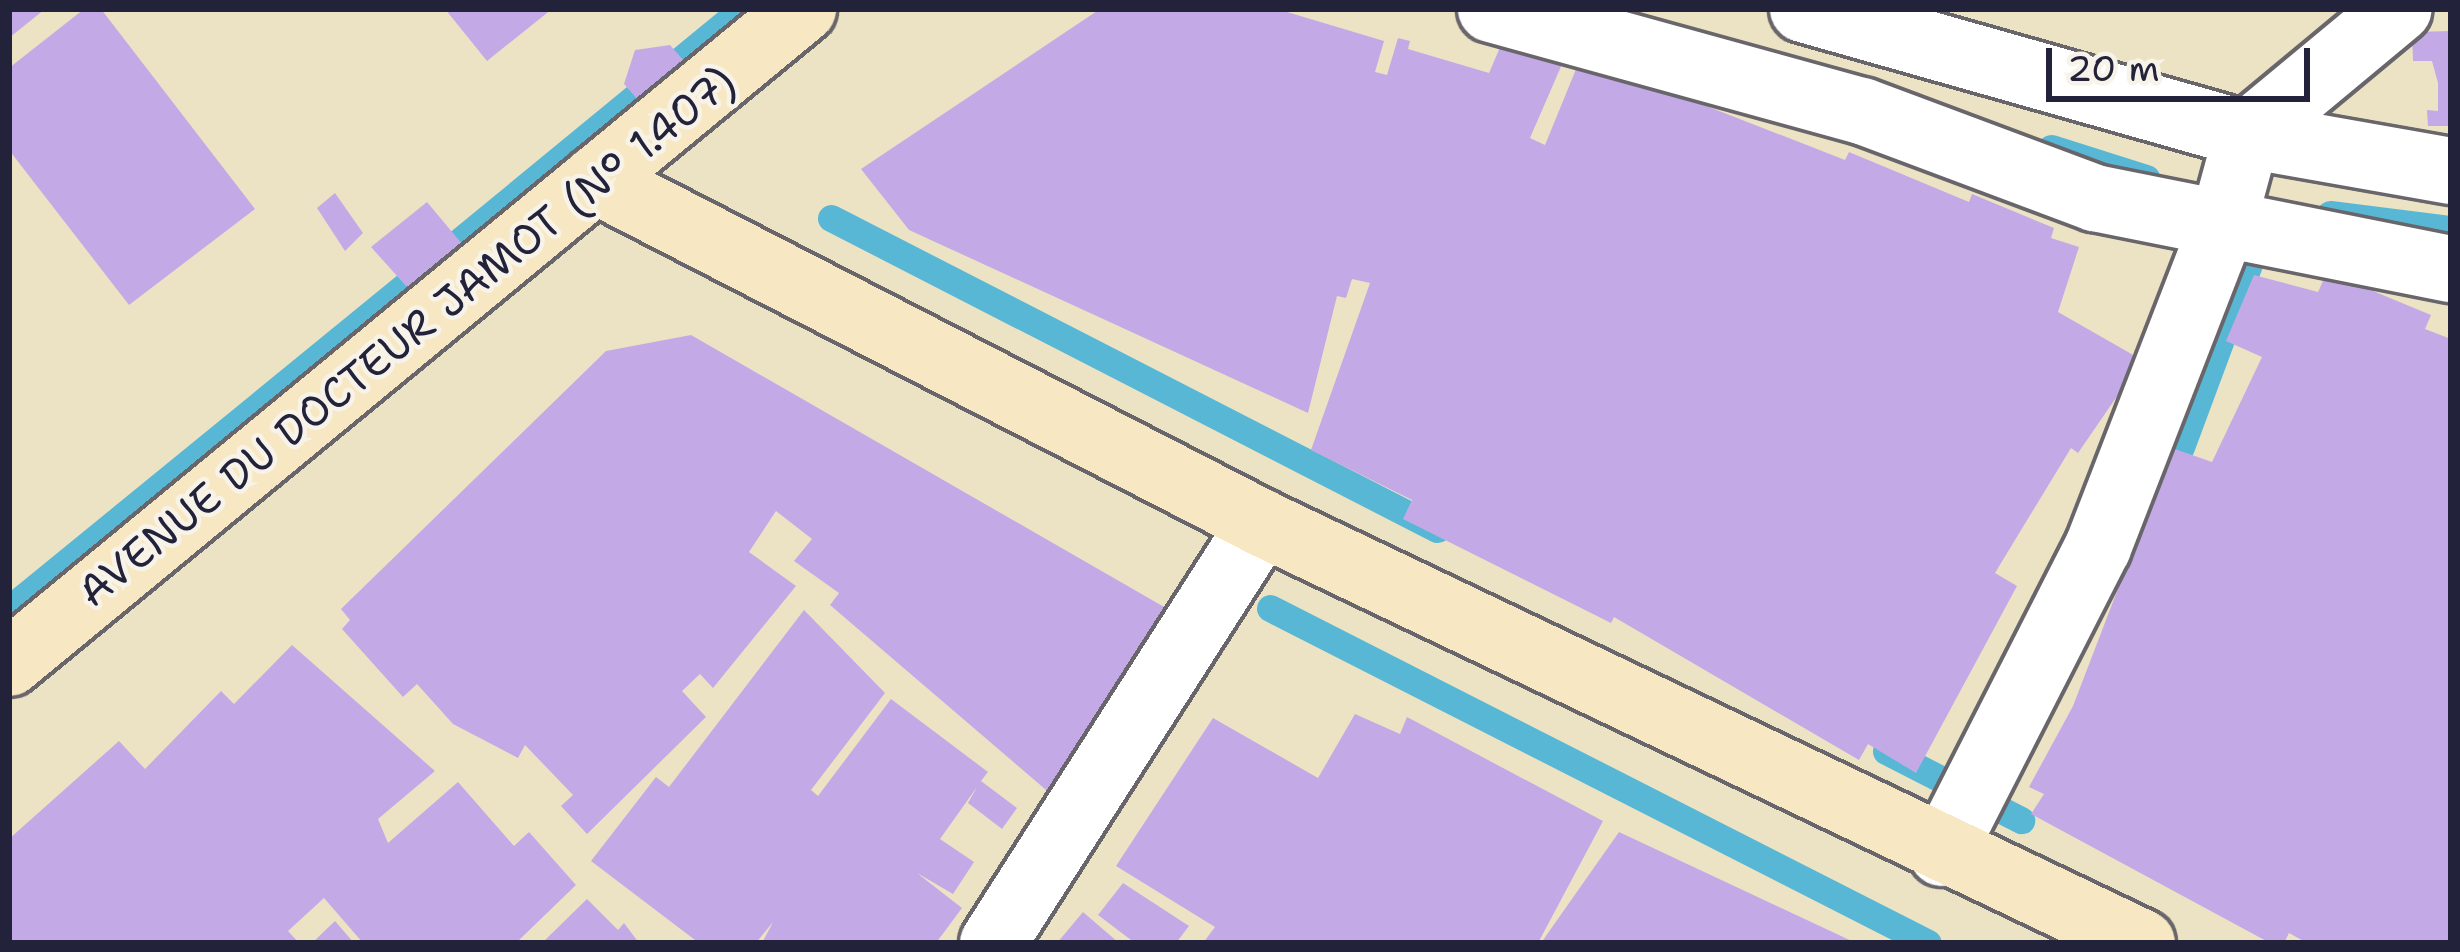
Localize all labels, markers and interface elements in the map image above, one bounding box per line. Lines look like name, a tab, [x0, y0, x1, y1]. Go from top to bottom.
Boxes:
scale bar	[2052, 24, 2316, 98]
text: 20 m	[2067, 44, 2160, 93]
street label: AVENUE DU DOCTEUR JAMOT (N° 1.407)	[68, 55, 744, 617]

